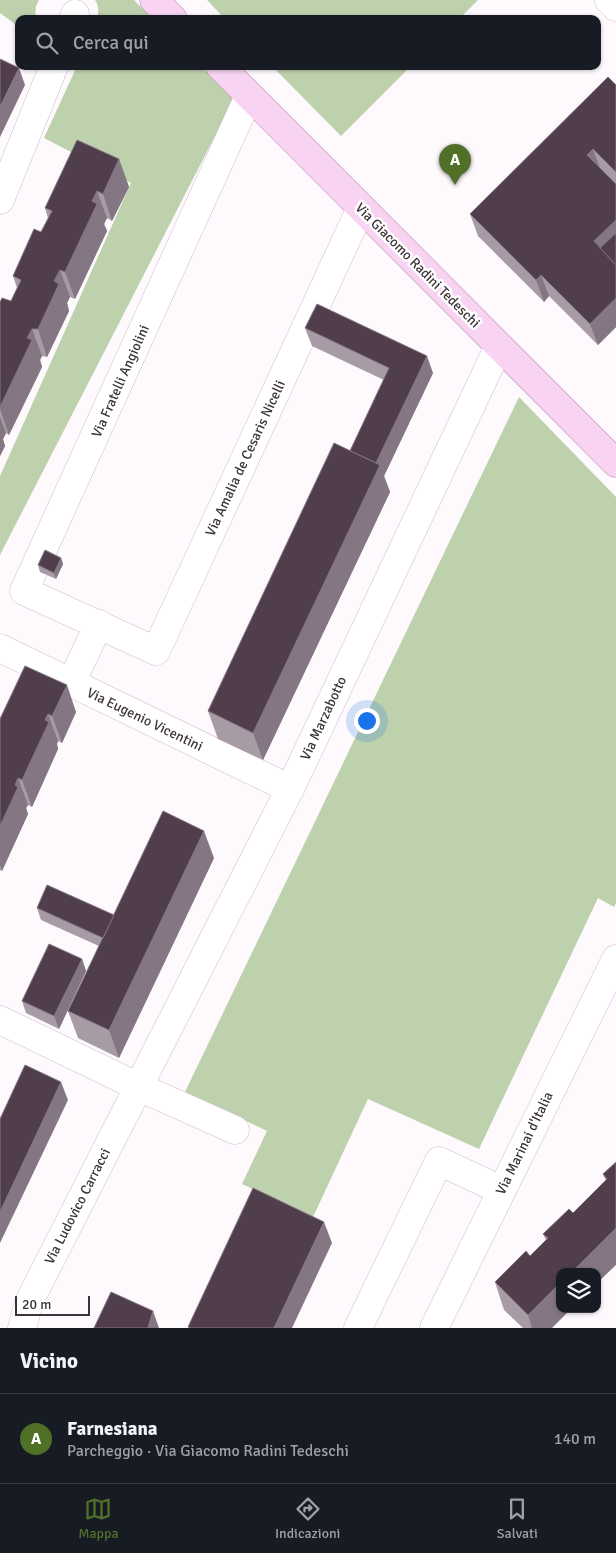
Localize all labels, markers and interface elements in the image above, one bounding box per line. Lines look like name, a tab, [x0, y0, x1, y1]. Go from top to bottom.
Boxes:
search box	[15, 15, 601, 70]
icon: search	[33, 29, 61, 57]
text: Cerca qui	[73, 31, 149, 55]
pin: A	[439, 144, 471, 185]
street label: Via Giacomo Radini Tedeschi	[352, 199, 484, 331]
street label: Via Fratelli Angiolini	[88, 322, 153, 440]
street label: Via Amalia de Cesaris Nicelli	[202, 378, 289, 539]
street label: Via Marzabotto	[297, 674, 350, 763]
street label: Via Eugenio Vicentini	[84, 684, 206, 755]
your location	[354, 708, 380, 734]
street label: Via Marinai d'Italia	[492, 1089, 557, 1198]
street label: Via Ludovico Carracci	[41, 1145, 114, 1267]
map controls	[556, 1268, 601, 1313]
button: layers	[556, 1268, 601, 1313]
scale bar	[15, 1293, 90, 1316]
text: 20 m	[22, 1296, 51, 1313]
text: Vicino	[20, 1348, 78, 1374]
text: Farnesiana	[67, 1417, 158, 1441]
text: A	[31, 1429, 41, 1449]
text: 140 m	[554, 1429, 596, 1449]
text: Parcheggio · Via Giacomo Radini Tedeschi	[67, 1441, 349, 1461]
tab: Mappa	[78, 1495, 119, 1542]
tab: Indicazioni	[275, 1495, 340, 1542]
tab: Salvati	[497, 1495, 538, 1542]

